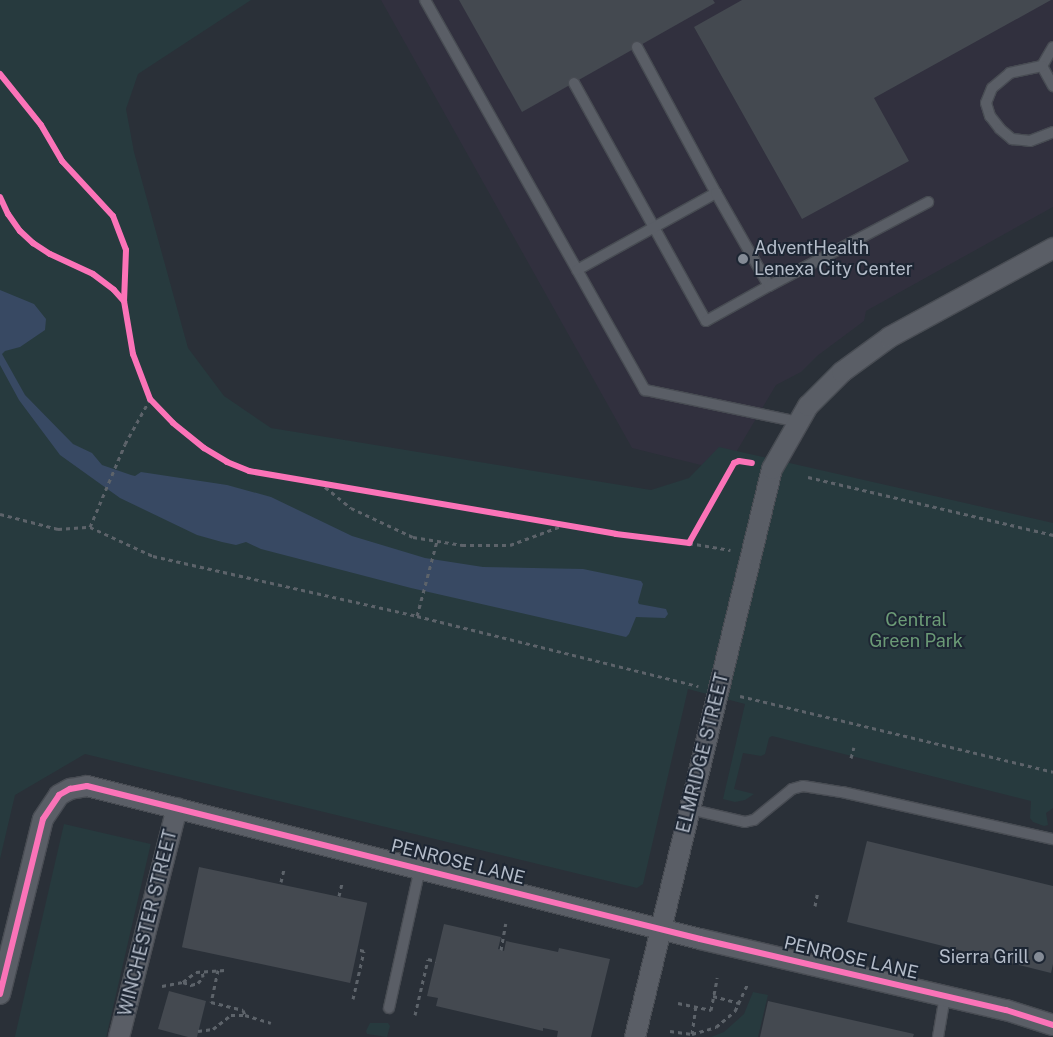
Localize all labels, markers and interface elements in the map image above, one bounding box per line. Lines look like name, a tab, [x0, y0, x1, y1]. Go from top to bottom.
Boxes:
place label: AdventHealth Lenexa City Center	[754, 238, 913, 280]
marker: AdventHealth Lenexa City Center	[736, 252, 750, 266]
park label: Central Green Park	[869, 610, 963, 652]
street label: ELMRIDGE STREET	[673, 671, 733, 835]
street label: WINCHESTER STREET	[114, 827, 182, 1019]
street label: PENROSE LANE	[389, 835, 527, 889]
street label: PENROSE LANE	[782, 932, 920, 984]
place label: Sierra Grill	[939, 946, 1029, 968]
marker: Sierra Grill	[1033, 951, 1045, 963]

